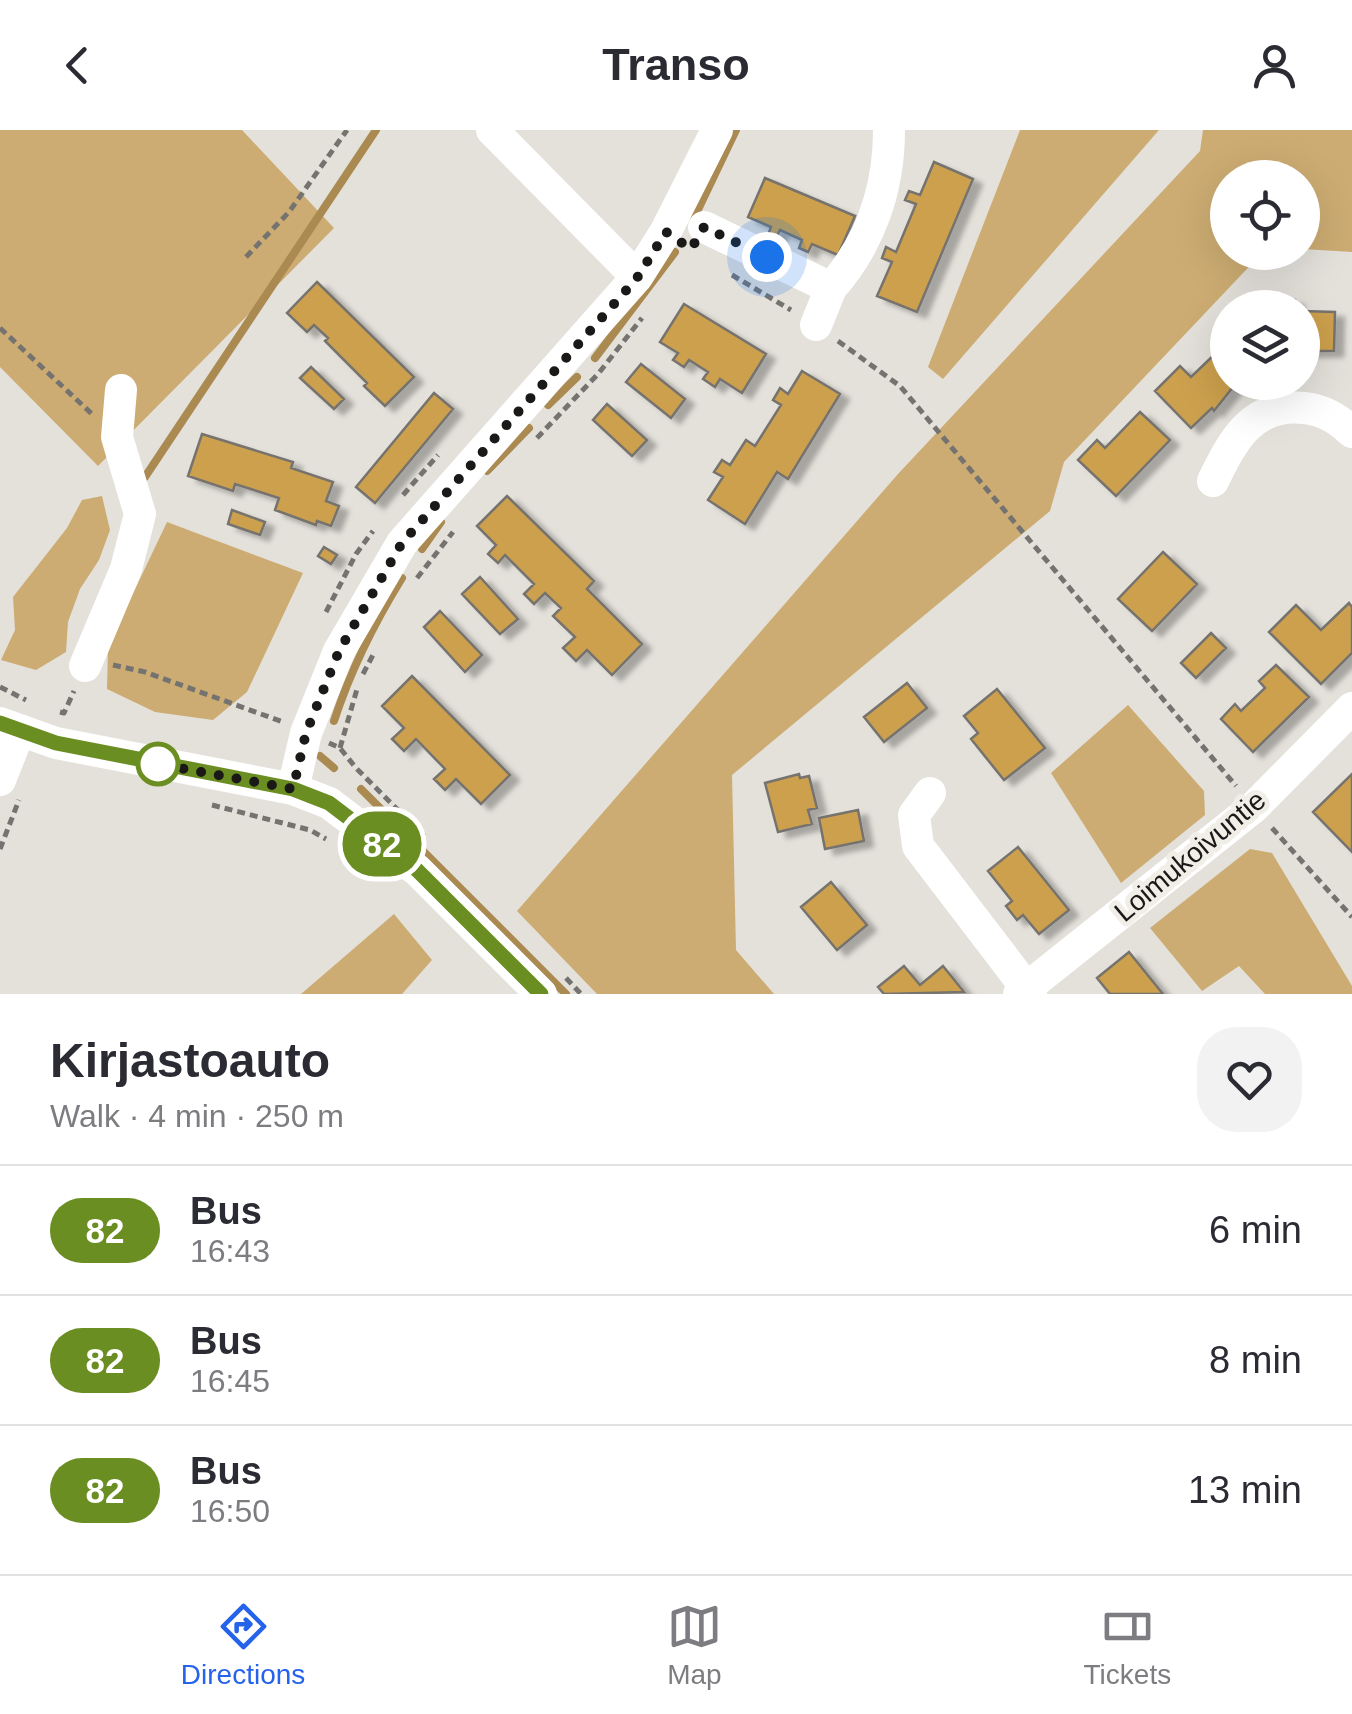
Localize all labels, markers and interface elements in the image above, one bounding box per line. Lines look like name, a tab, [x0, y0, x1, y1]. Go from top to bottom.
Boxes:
icon: back	[50, 38, 105, 93]
icon: person	[1247, 38, 1302, 93]
text: Transo	[602, 39, 750, 90]
map controls	[1210, 160, 1320, 400]
button: locate	[1210, 160, 1320, 270]
your location	[742, 232, 792, 282]
button: layers	[1210, 290, 1320, 400]
unlabelled marker	[137, 743, 179, 785]
street label: Loimukoivuntie	[1108, 784, 1272, 928]
line badge: 82	[337, 812, 427, 876]
text: 82	[363, 825, 401, 864]
button: heart	[1197, 1027, 1302, 1132]
text: Kirjastoauto	[50, 1034, 330, 1087]
text: Walk · 4 min · 250 m	[50, 1098, 344, 1134]
text: Bus	[190, 1190, 262, 1232]
text: 6 min	[1209, 1209, 1302, 1251]
text: 82	[86, 1211, 124, 1250]
text: 16:43	[190, 1233, 270, 1269]
text: Bus	[190, 1320, 262, 1362]
text: 8 min	[1209, 1339, 1302, 1381]
text: 82	[86, 1341, 124, 1380]
text: 16:45	[190, 1363, 270, 1399]
text: Bus	[190, 1450, 262, 1492]
text: 13 min	[1188, 1469, 1302, 1511]
text: 82	[86, 1471, 124, 1510]
text: 16:50	[190, 1493, 270, 1529]
tab: Directions	[181, 1599, 305, 1691]
tab: Map	[667, 1599, 722, 1691]
tab: Tickets	[1084, 1599, 1171, 1691]

